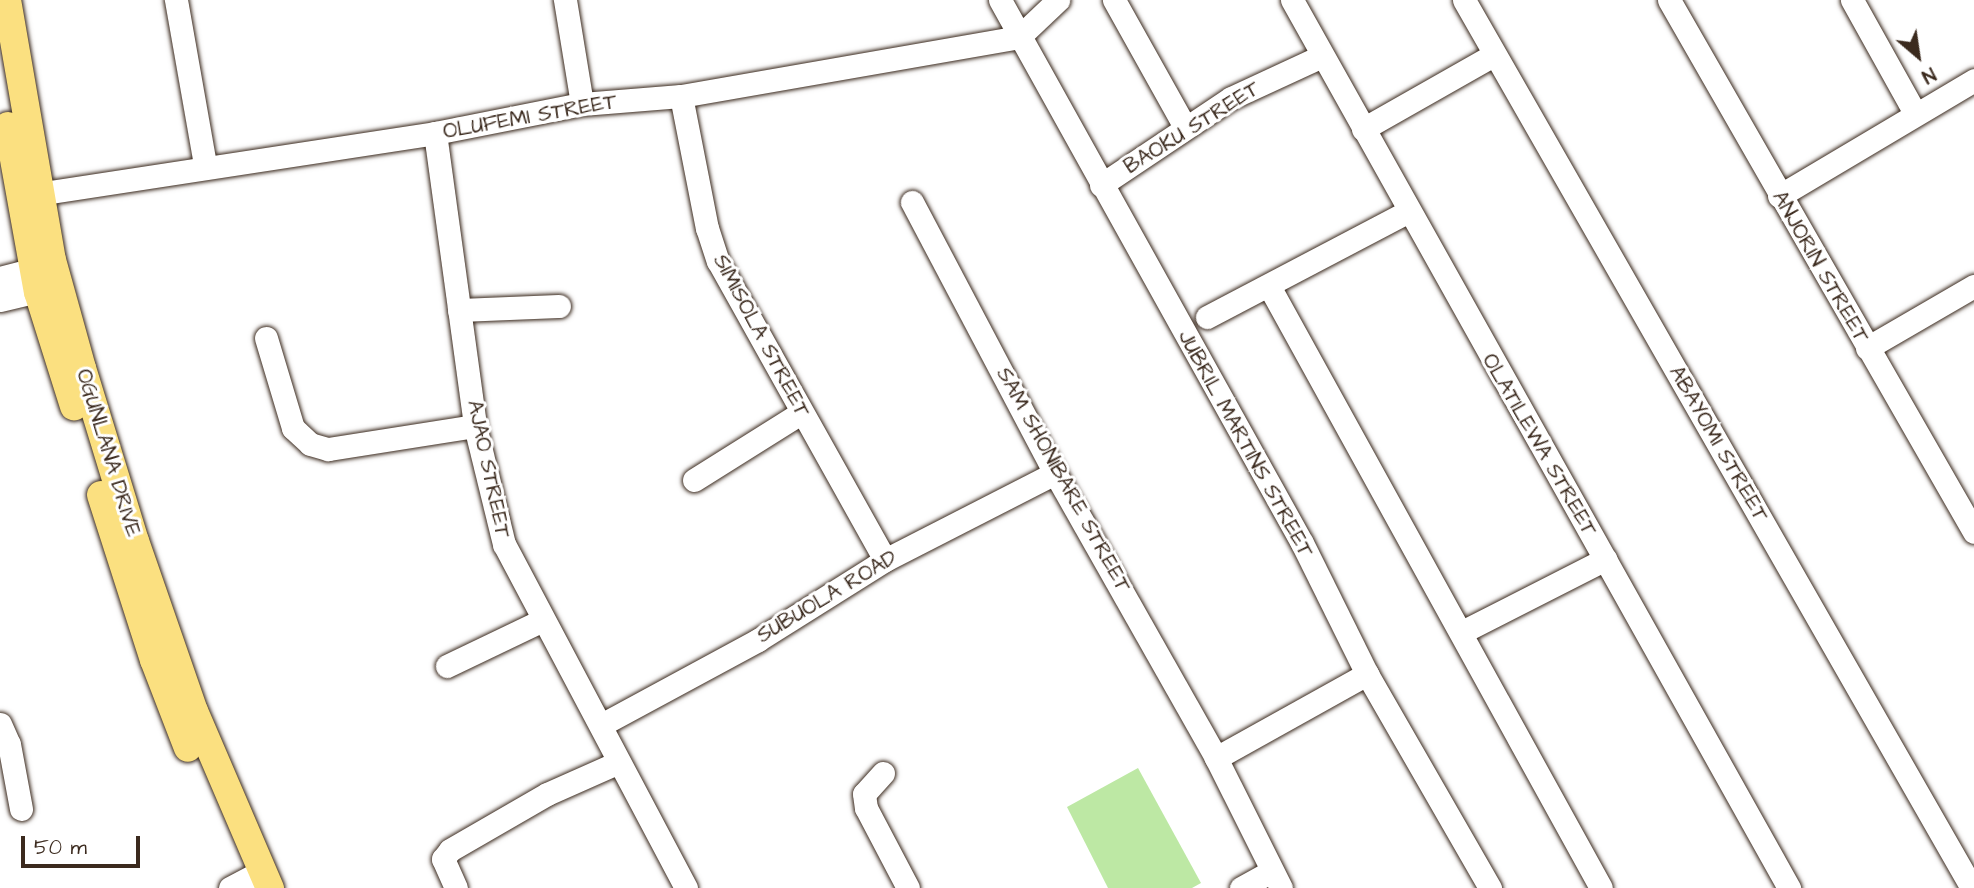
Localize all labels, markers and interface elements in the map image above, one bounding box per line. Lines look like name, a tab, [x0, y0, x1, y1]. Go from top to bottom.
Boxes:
north arrow	[1883, 21, 1953, 91]
text: N	[1917, 60, 1940, 89]
street label: BAOKU STREET	[1120, 76, 1264, 180]
street label: OLUFEMI STREET	[441, 89, 619, 145]
street label: ANJORIN STREET	[1766, 187, 1874, 347]
street label: SIMISOLA STREET	[707, 250, 815, 422]
street label: JUBRIL MARTINS STREET	[1172, 326, 1318, 562]
street label: OLATILEWA STREET	[1476, 349, 1602, 541]
street label: ABAYOMI STREET	[1663, 362, 1773, 526]
street label: SAM SHONIBARE STREET	[991, 363, 1135, 597]
street label: OGUNLANA DRIVE	[71, 366, 145, 540]
street label: AJAO STREET	[461, 398, 515, 540]
street label: SUBUOLA ROAD	[753, 545, 901, 649]
scale bar	[24, 822, 144, 866]
text: 50 m	[34, 833, 87, 862]

